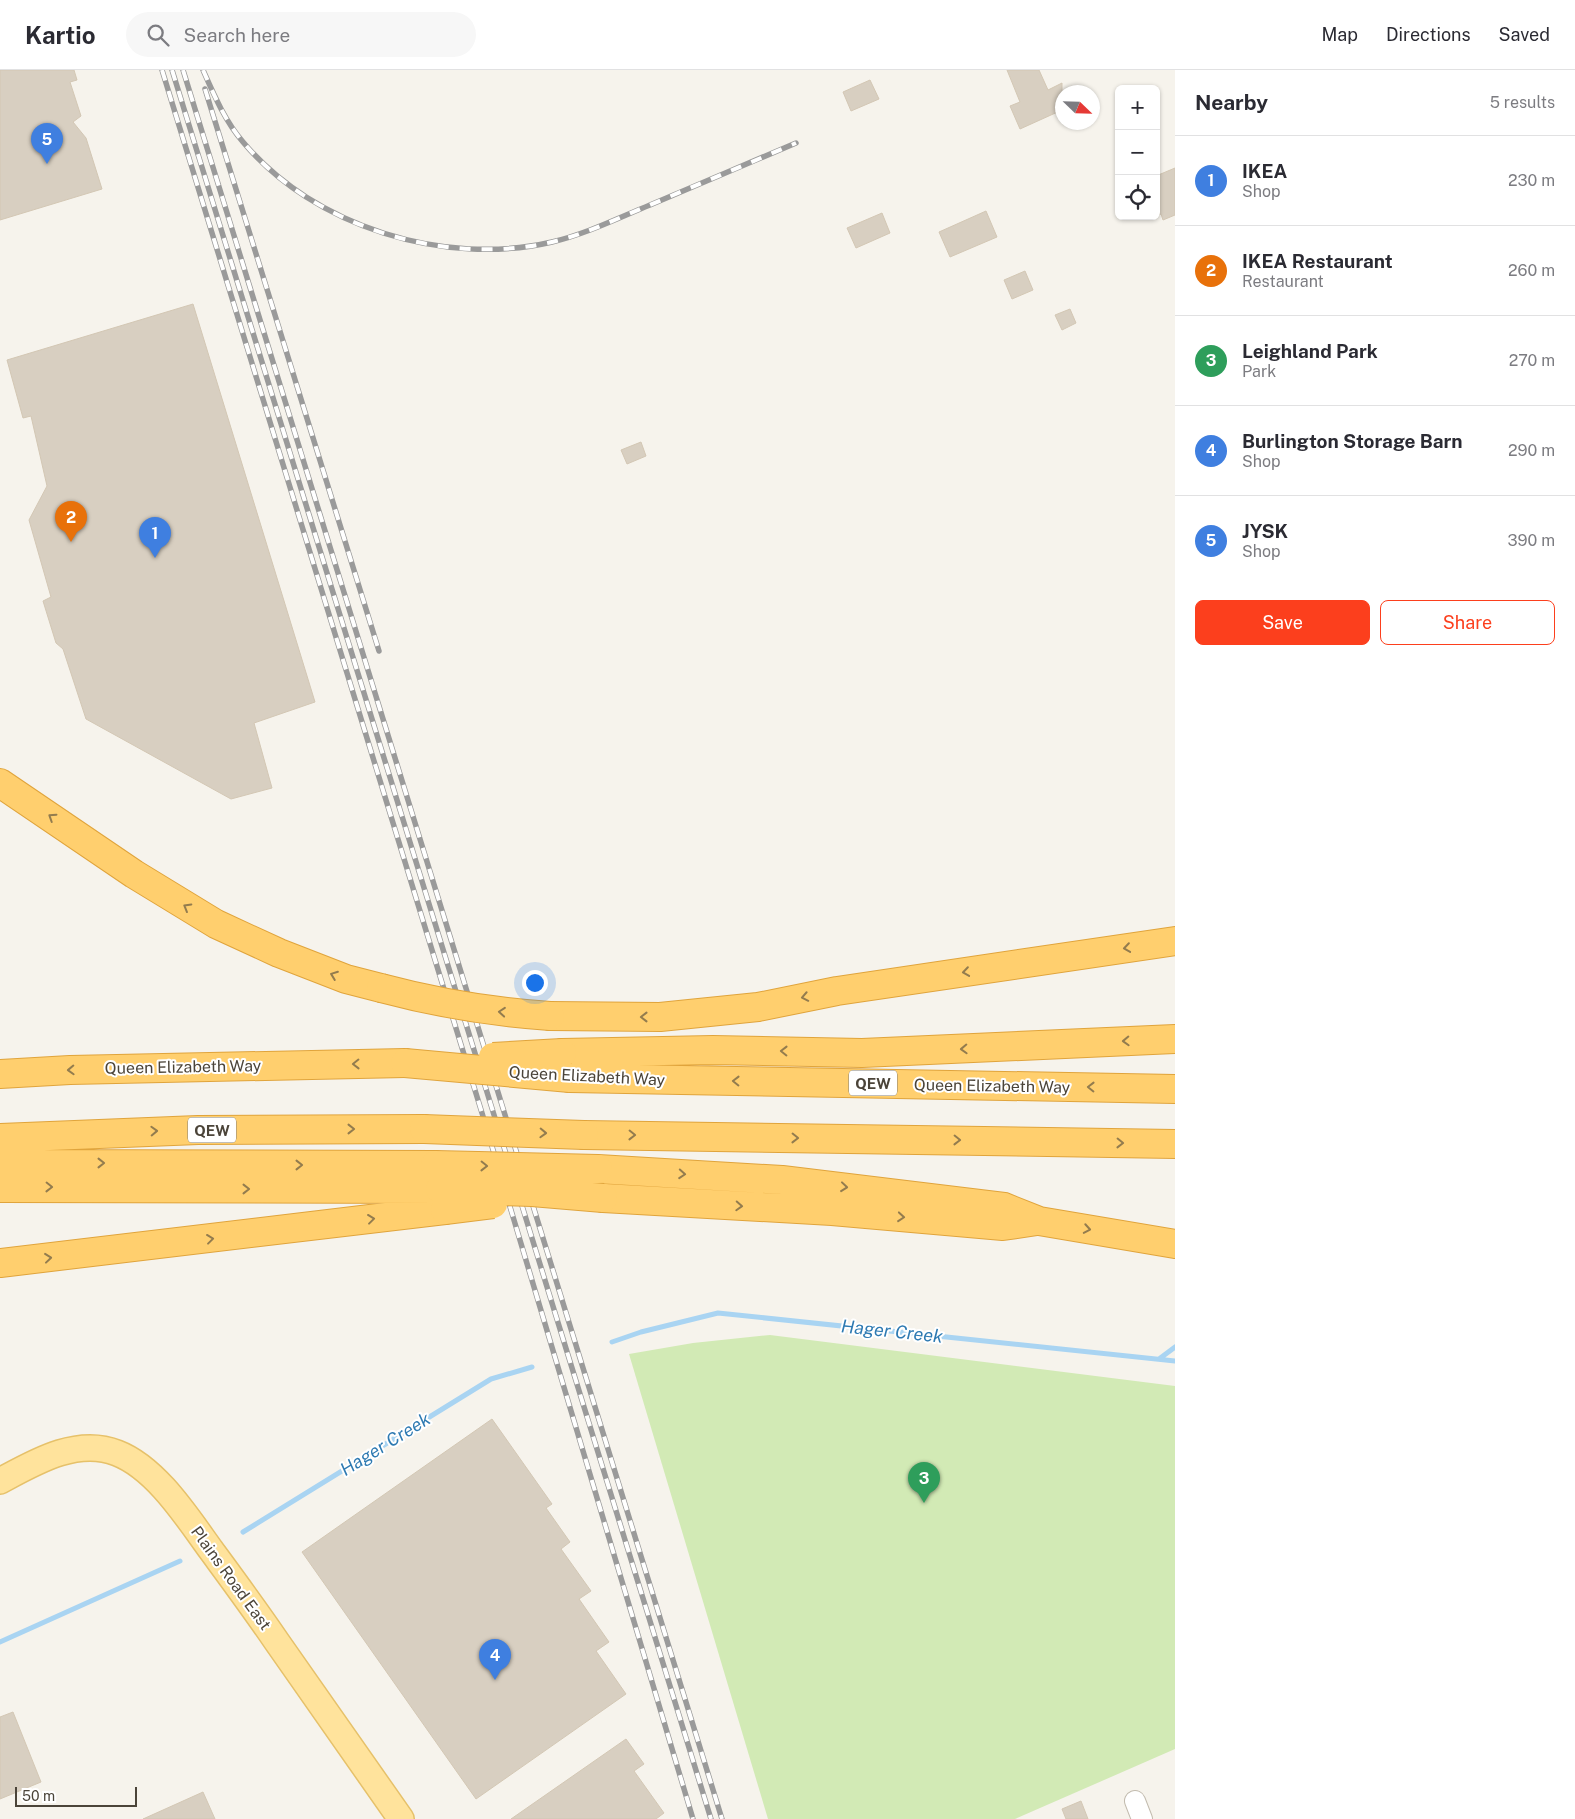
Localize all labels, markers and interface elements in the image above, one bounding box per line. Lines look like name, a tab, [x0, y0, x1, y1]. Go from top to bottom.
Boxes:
search box	[126, 12, 476, 57]
text: Kartio	[25, 21, 96, 49]
icon: search	[144, 21, 172, 49]
text: Search here	[184, 24, 290, 46]
text: Map	[1321, 24, 1358, 45]
text: Directions	[1386, 24, 1471, 45]
text: Saved	[1499, 24, 1550, 45]
north arrow	[1055, 85, 1100, 130]
map controls	[1115, 85, 1160, 220]
button: +	[1115, 85, 1160, 130]
text: Nearby	[1195, 90, 1268, 115]
text: 5 results	[1490, 93, 1555, 112]
pin: 5	[31, 123, 63, 164]
button: −	[1115, 130, 1160, 175]
text: IKEA	[1242, 160, 1287, 182]
text: 1	[1208, 171, 1214, 190]
text: 230 m	[1508, 171, 1555, 190]
button: locate	[1115, 175, 1160, 220]
text: Shop	[1242, 182, 1281, 201]
text: IKEA Restaurant	[1242, 250, 1393, 272]
text: 2	[1206, 261, 1216, 280]
text: 260 m	[1508, 261, 1555, 280]
text: Restaurant	[1242, 272, 1324, 291]
text: Leighland Park	[1242, 340, 1378, 362]
text: 3	[1206, 351, 1216, 370]
text: 270 m	[1509, 351, 1555, 370]
text: Park	[1242, 362, 1276, 381]
text: Burlington Storage Barn	[1242, 430, 1463, 452]
text: 4	[1206, 441, 1216, 460]
text: 290 m	[1508, 441, 1555, 460]
text: Shop	[1242, 452, 1281, 471]
pin: 2	[55, 501, 87, 542]
pin: 1	[139, 517, 171, 558]
text: JYSK	[1242, 520, 1288, 542]
text: 5	[1206, 531, 1216, 550]
text: 390 m	[1508, 531, 1555, 550]
text: Shop	[1242, 542, 1281, 561]
button: Save	[1195, 600, 1370, 645]
button: Share	[1380, 600, 1555, 645]
one-way arrow	[48, 814, 57, 823]
one-way arrow	[183, 904, 192, 914]
one-way arrow	[1122, 943, 1131, 953]
one-way arrow	[962, 966, 970, 977]
your location	[522, 970, 548, 996]
one-way arrow	[330, 971, 339, 981]
one-way arrow	[801, 991, 810, 1002]
one-way arrow	[497, 1007, 505, 1018]
one-way arrow	[640, 1012, 648, 1022]
one-way arrow	[1122, 1036, 1130, 1047]
one-way arrow	[960, 1043, 968, 1054]
one-way arrow	[780, 1046, 788, 1057]
street label: Queen Elizabeth Way	[105, 1056, 262, 1078]
one-way arrow	[352, 1058, 360, 1069]
street label: Queen Elizabeth Way	[508, 1062, 666, 1090]
one-way arrow	[67, 1065, 74, 1075]
road number: QEW	[849, 1070, 897, 1096]
street label: Queen Elizabeth Way	[914, 1075, 1071, 1097]
one-way arrow	[732, 1076, 740, 1086]
one-way arrow	[1087, 1082, 1095, 1093]
road number: QEW	[188, 1118, 236, 1142]
one-way arrow	[348, 1124, 355, 1134]
one-way arrow	[150, 1126, 158, 1137]
one-way arrow	[539, 1128, 547, 1139]
one-way arrow	[629, 1130, 637, 1141]
one-way arrow	[792, 1133, 799, 1143]
one-way arrow	[954, 1135, 962, 1146]
one-way arrow	[1116, 1138, 1124, 1148]
one-way arrow	[98, 1158, 105, 1168]
one-way arrow	[295, 1160, 303, 1170]
one-way arrow	[480, 1161, 488, 1172]
one-way arrow	[678, 1169, 686, 1180]
one-way arrow	[840, 1181, 848, 1192]
one-way arrow	[45, 1182, 53, 1192]
one-way arrow	[242, 1183, 250, 1194]
one-way arrow	[736, 1200, 744, 1211]
one-way arrow	[898, 1211, 906, 1222]
one-way arrow	[368, 1214, 376, 1225]
one-way arrow	[1083, 1223, 1091, 1233]
one-way arrow	[206, 1234, 214, 1245]
one-way arrow	[45, 1253, 53, 1264]
water label: Hager Creek	[840, 1315, 944, 1347]
water label: Hager Creek	[336, 1408, 434, 1480]
pin: 3	[908, 1462, 940, 1503]
street label: Plains Road East	[187, 1522, 275, 1634]
pin: 4	[479, 1639, 511, 1680]
scale bar	[15, 1784, 138, 1807]
text: 50 m	[22, 1788, 55, 1804]

